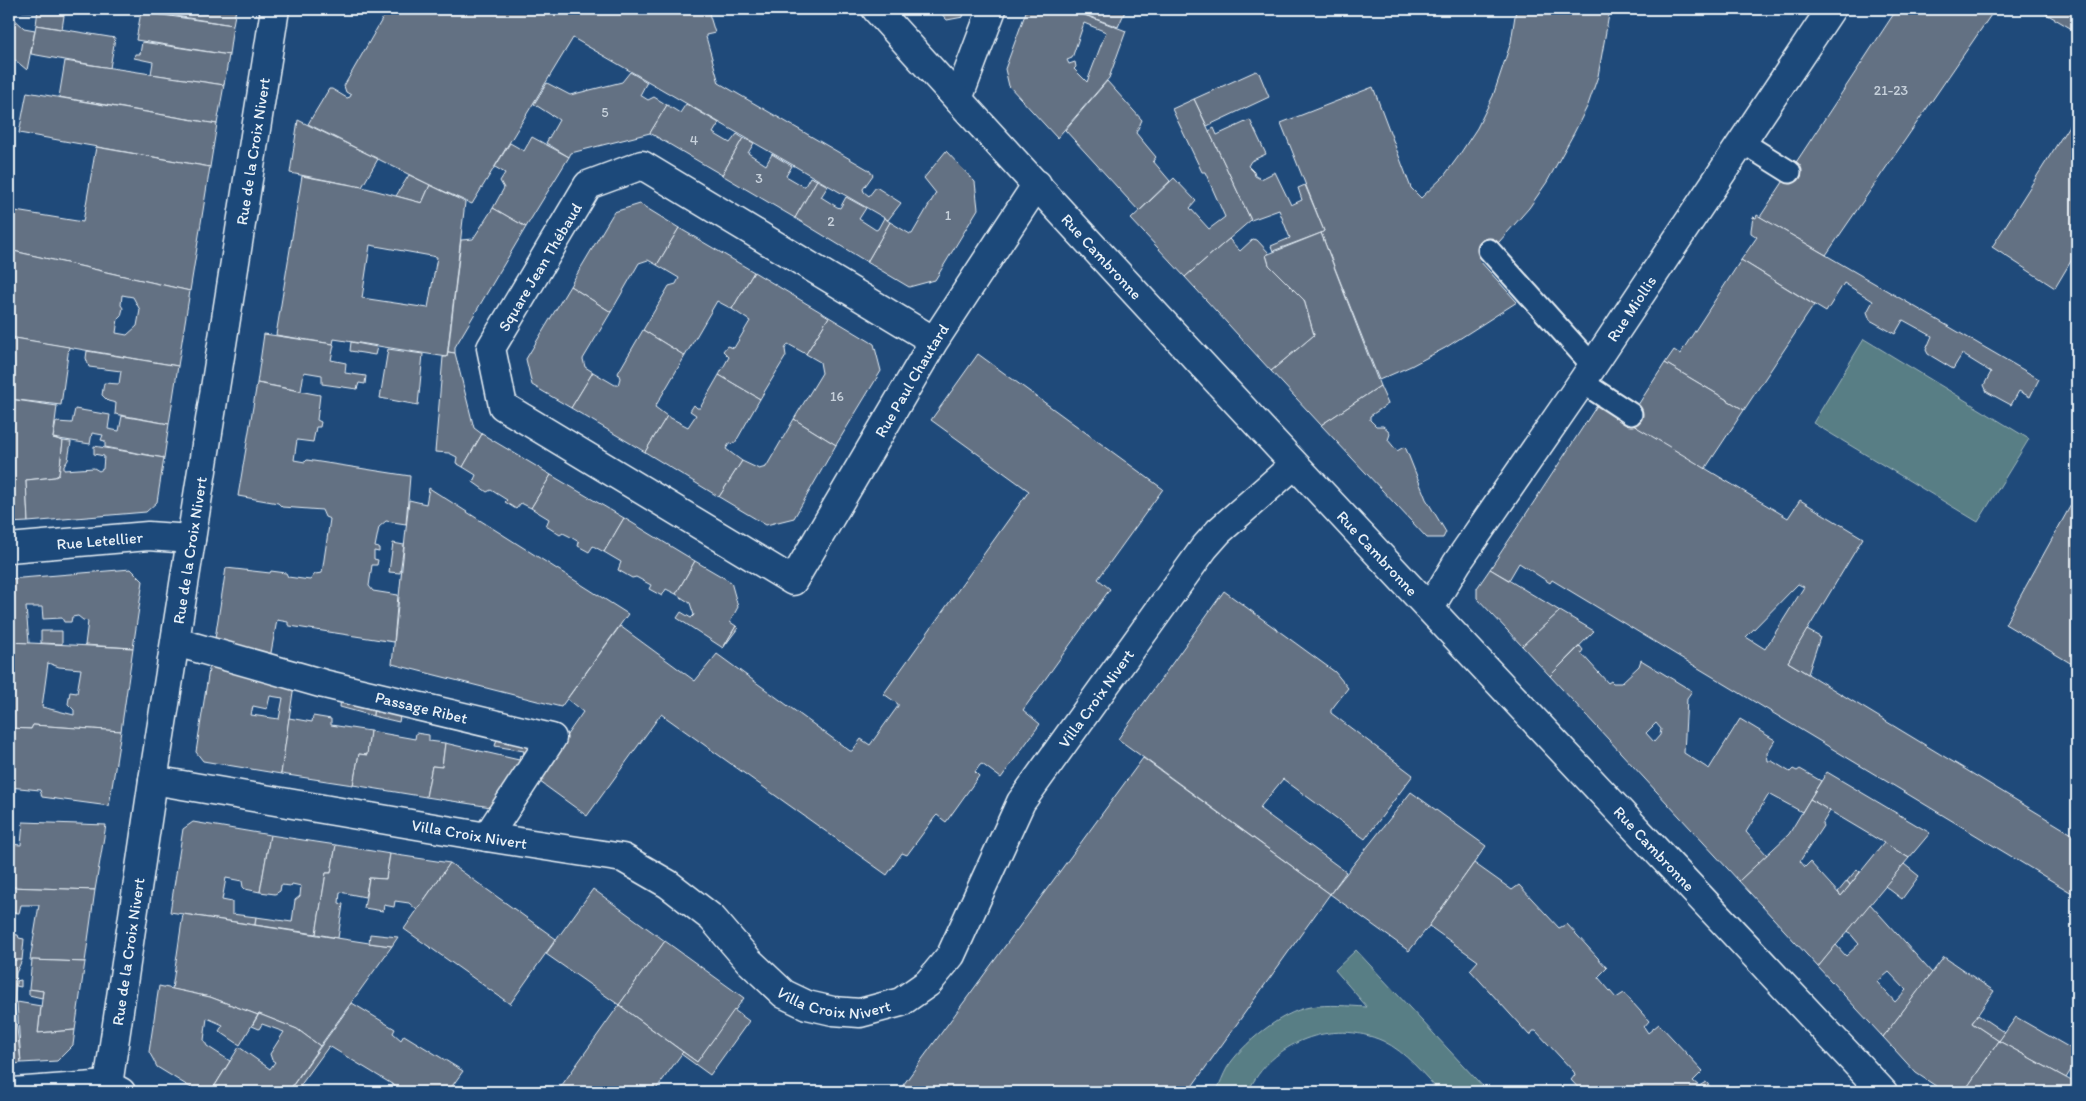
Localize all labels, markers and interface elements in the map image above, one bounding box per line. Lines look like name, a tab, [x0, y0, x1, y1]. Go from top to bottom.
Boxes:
street label: Rue de la Croix Nivert	[231, 76, 274, 226]
house number: 21-23	[1874, 82, 1909, 99]
house number: 5	[601, 104, 609, 121]
house number: 4	[690, 132, 699, 149]
house number: 3	[755, 170, 763, 187]
street label: Square Jean Thébaud	[494, 199, 586, 335]
house number: 1	[945, 207, 952, 224]
street label: Rue Cambronne	[1058, 210, 1146, 303]
house number: 2	[827, 213, 835, 230]
street label: Rue Miollis	[1602, 272, 1660, 345]
street label: Rue Paul Chautard	[870, 320, 953, 441]
house number: 16	[830, 388, 844, 405]
street label: Rue de la Croix Nivert	[168, 475, 210, 625]
street label: Rue Cambronne	[1333, 506, 1422, 600]
street label: Rue Letellier	[56, 527, 144, 553]
street label: Villa Croix Nivert	[1054, 645, 1138, 751]
street label: Passage Ribet	[373, 687, 470, 727]
street label: Rue Cambronne	[1610, 802, 1699, 895]
street label: Villa Croix Nivert	[410, 815, 529, 853]
street label: Rue de la Croix Nivert	[107, 876, 148, 1027]
street label: Villa Croix Nivert	[773, 983, 893, 1022]

